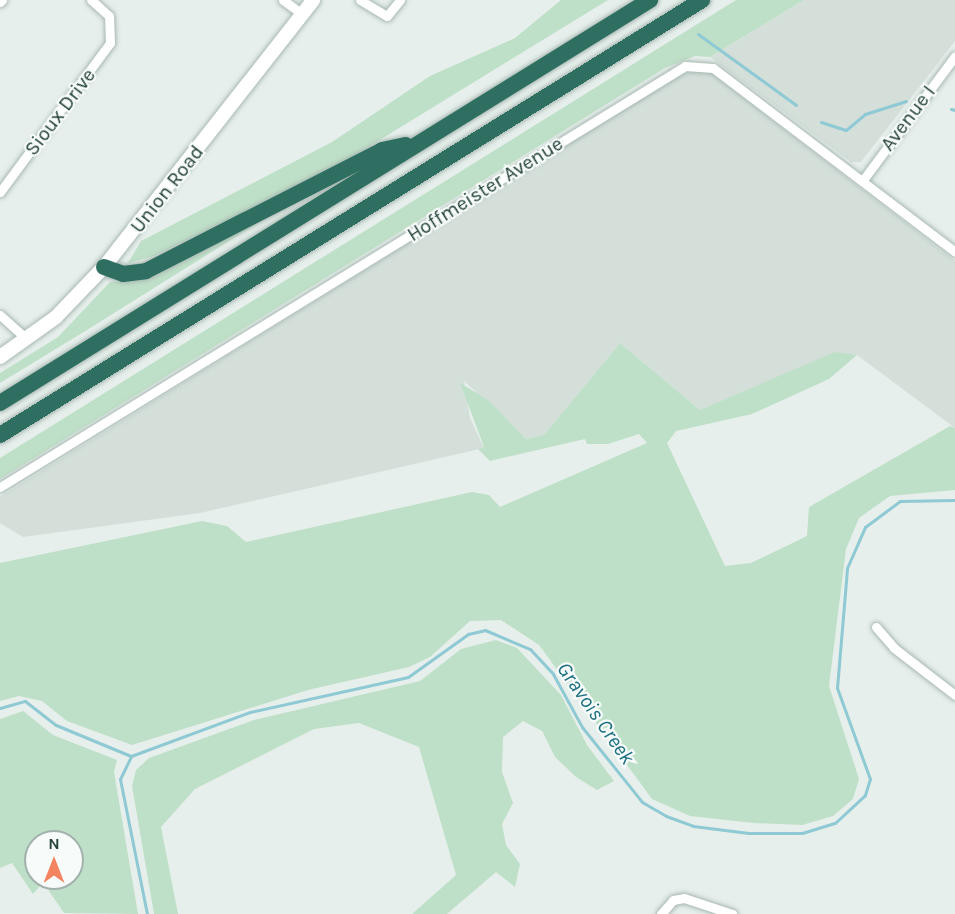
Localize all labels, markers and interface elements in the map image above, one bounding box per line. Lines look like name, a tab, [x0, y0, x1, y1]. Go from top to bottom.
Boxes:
street label: Sioux Drive	[19, 64, 101, 160]
street label: Avenue I	[875, 80, 941, 156]
street label: Hoffmeister Avenue	[403, 131, 567, 247]
street label: Union Road	[125, 140, 209, 238]
water label: Gravois Creek	[552, 657, 640, 769]
north arrow	[24, 830, 84, 890]
text: N	[48, 834, 60, 853]

